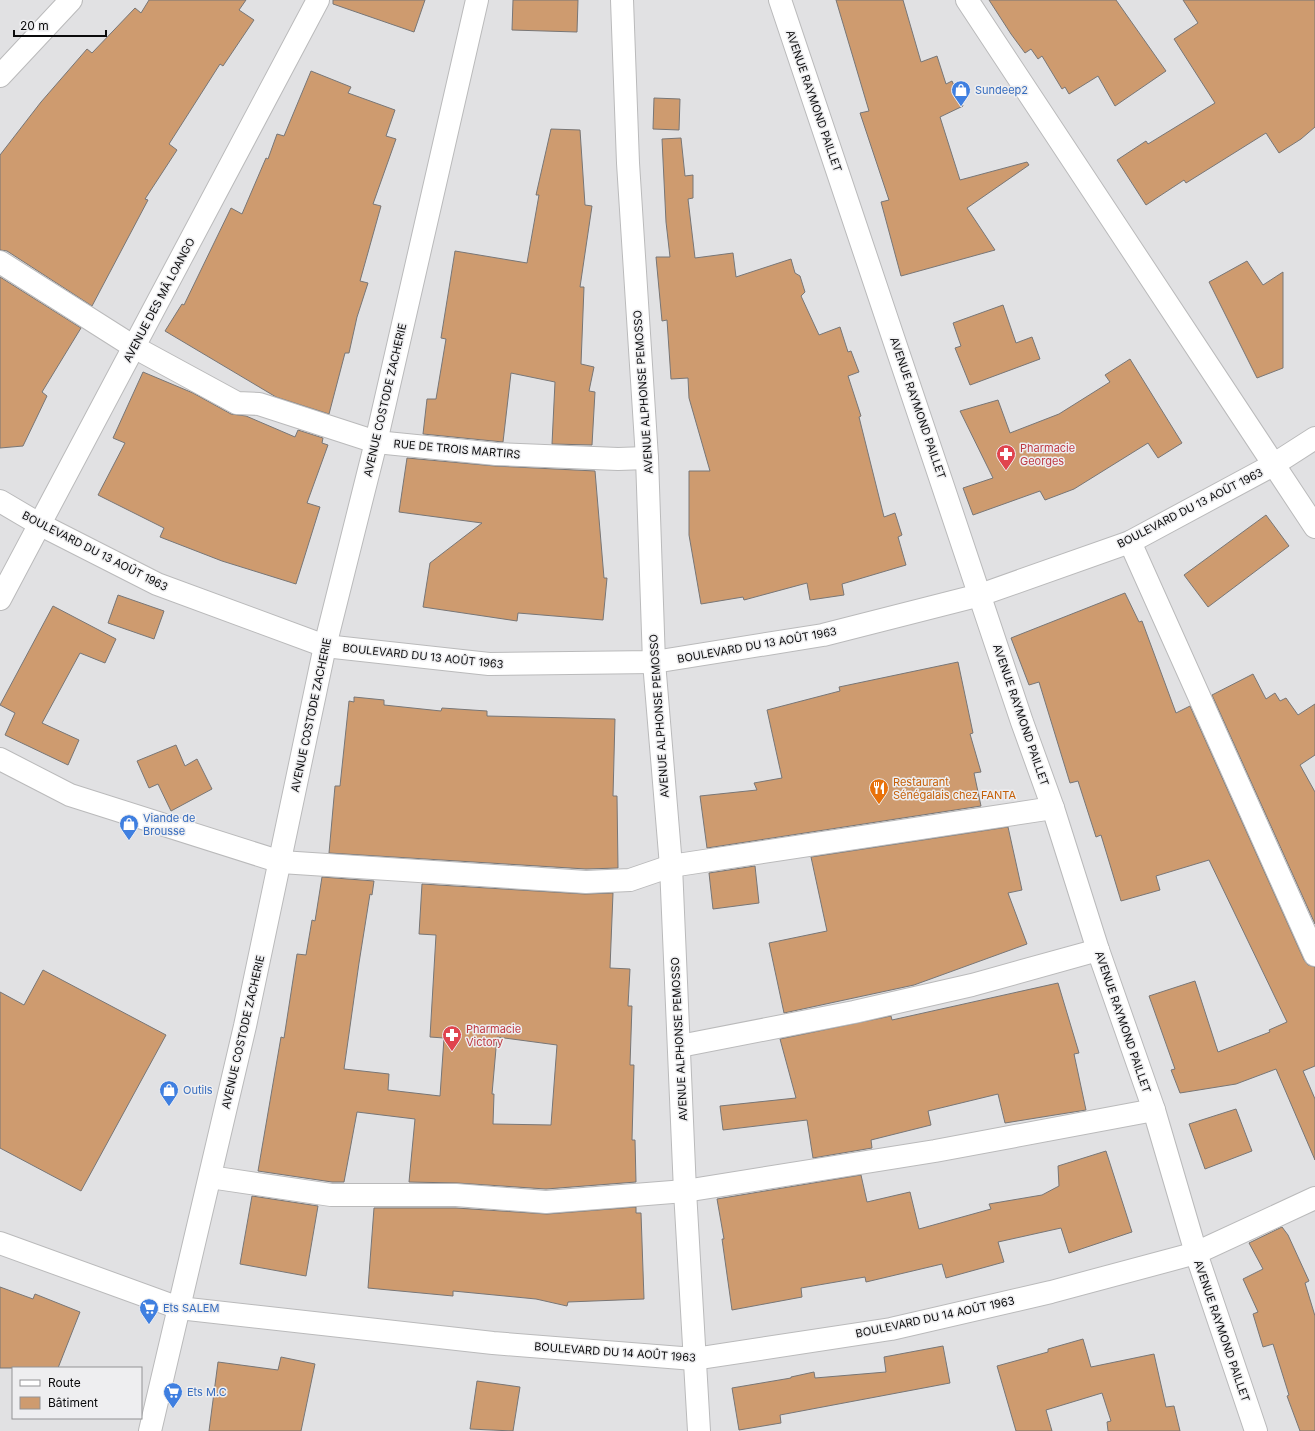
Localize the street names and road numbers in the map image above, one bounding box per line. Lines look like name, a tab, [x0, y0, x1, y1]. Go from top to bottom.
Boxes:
street label: AVENUE RAYMOND PAILLET	[783, 28, 845, 174]
street label: AVENUE DES MÂ LOANGO	[120, 235, 198, 365]
street label: AVENUE ALPHONSE PEMOSSO	[630, 310, 656, 474]
street label: AVENUE COSTODE ZACHERIE	[361, 322, 409, 478]
street label: AVENUE RAYMOND PAILLET	[887, 335, 949, 481]
street label: RUE DE TROIS MARTIRS	[393, 436, 521, 462]
street label: BOULEVARD DU 13 AOÛT 1963	[1115, 465, 1265, 551]
street label: BOULEVARD DU 13 AOÛT 1963	[20, 508, 170, 594]
street label: BOULEVARD DU 13 AOÛT 1963	[676, 624, 838, 666]
street label: AVENUE ALPHONSE PEMOSSO	[646, 634, 672, 798]
street label: AVENUE COSTODE ZACHERIE	[288, 637, 334, 793]
street label: BOULEVARD DU 13 AOÛT 1963	[342, 641, 504, 671]
street label: AVENUE RAYMOND PAILLET	[990, 642, 1052, 788]
street label: AVENUE RAYMOND PAILLET	[1092, 949, 1154, 1095]
street label: AVENUE COSTODE ZACHERIE	[219, 954, 267, 1110]
street label: AVENUE ALPHONSE PEMOSSO	[668, 957, 690, 1121]
street label: AVENUE RAYMOND PAILLET	[1191, 1258, 1253, 1404]
street label: BOULEVARD DU 14 AOÛT 1963	[854, 1293, 1016, 1341]
street label: BOULEVARD DU 14 AOÛT 1963	[534, 1339, 696, 1365]

